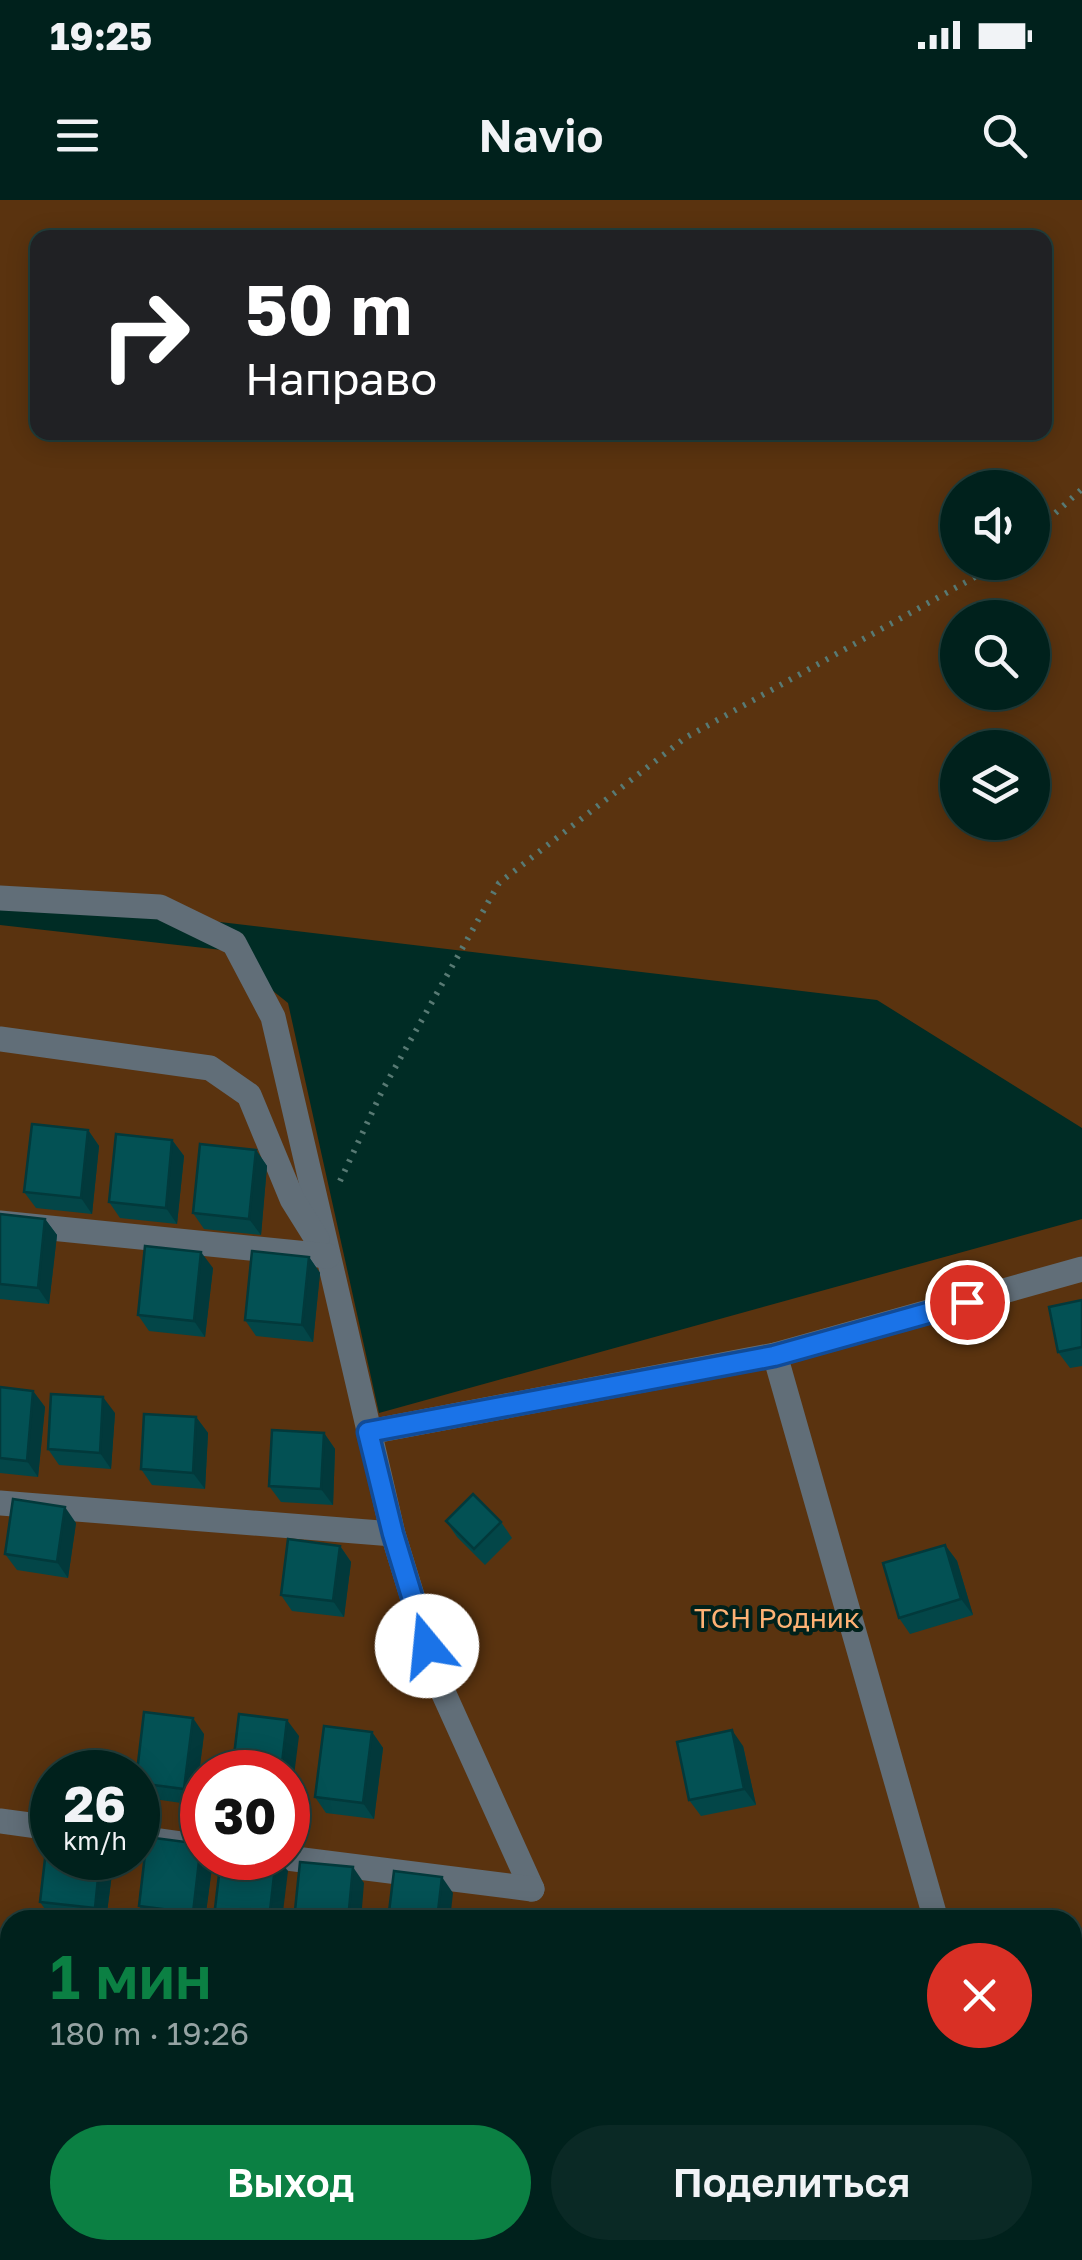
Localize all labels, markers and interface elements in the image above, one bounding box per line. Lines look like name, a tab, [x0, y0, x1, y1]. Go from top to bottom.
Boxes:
text: 19:25	[50, 13, 152, 58]
icon: menu	[50, 108, 105, 163]
text: Navio	[479, 108, 603, 162]
icon: search	[977, 108, 1032, 163]
text: 50 m	[245, 266, 412, 350]
icon: right	[80, 270, 210, 400]
text: Направо	[245, 351, 437, 405]
map controls	[940, 470, 1050, 840]
button: sound	[940, 470, 1050, 580]
button: search	[940, 600, 1050, 710]
button: layers	[940, 730, 1050, 840]
pin	[925, 1260, 1010, 1345]
icon: arrive	[940, 1275, 995, 1330]
position arrow	[375, 1594, 479, 1698]
park label: ТСН Родник	[694, 1601, 860, 1634]
speed limit sign: 30	[180, 1750, 310, 1880]
text: 26	[64, 1773, 126, 1833]
text: km/h	[63, 1825, 127, 1856]
text: 1 мин	[50, 1940, 212, 2012]
button: close	[927, 1943, 1032, 2048]
text: 180 m · 19:26	[50, 2014, 249, 2052]
button: Выход	[50, 2125, 531, 2240]
button: Поделиться	[551, 2125, 1032, 2240]

